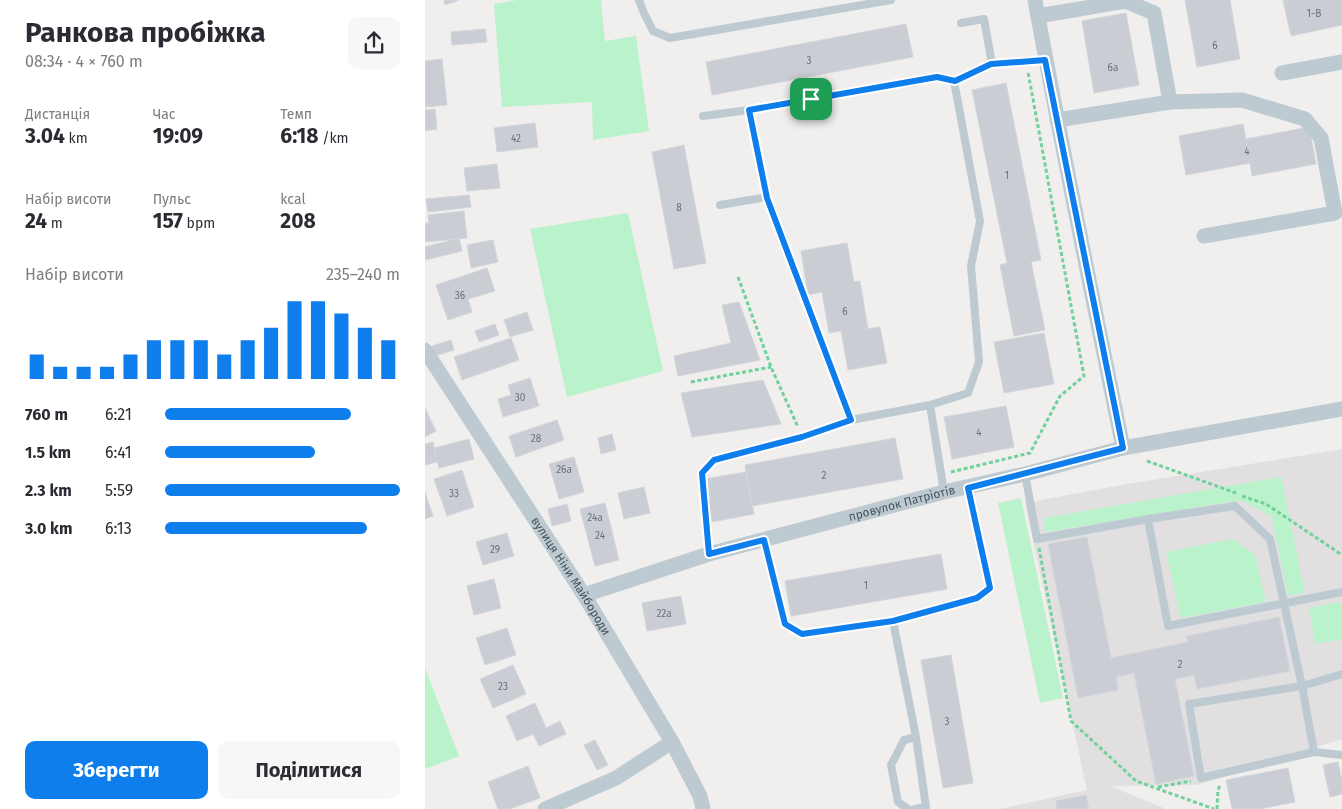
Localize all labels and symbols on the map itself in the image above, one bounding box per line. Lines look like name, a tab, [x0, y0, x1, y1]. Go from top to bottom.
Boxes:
house number: 1-В	[1307, 8, 1321, 20]
house number: 6	[1212, 40, 1218, 52]
house number: 3	[807, 55, 812, 67]
house number: 6а	[1108, 62, 1118, 74]
pin	[790, 78, 832, 120]
house number: 42	[511, 133, 521, 145]
house number: 4	[1244, 146, 1250, 158]
house number: 1	[1005, 170, 1009, 182]
house number: 8	[676, 202, 682, 214]
house number: 36	[455, 290, 465, 302]
house number: 6	[842, 306, 848, 318]
house number: 30	[515, 392, 526, 404]
house number: 4	[976, 427, 982, 439]
house number: 28	[531, 433, 542, 445]
house number: 26а	[556, 464, 572, 476]
house number: 2	[822, 470, 827, 482]
street label: провулок Патріотів	[847, 483, 957, 524]
house number: 33	[449, 488, 459, 500]
house number: 24а	[587, 512, 603, 524]
street label: вулиця Ніни Майбороди	[528, 514, 613, 638]
house number: 24	[595, 530, 606, 542]
house number: 29	[490, 544, 500, 556]
house number: 1	[864, 580, 868, 592]
house number: 22а	[656, 608, 672, 620]
house number: 2	[1178, 659, 1183, 671]
house number: 23	[498, 681, 508, 693]
house number: 3	[945, 716, 950, 728]

